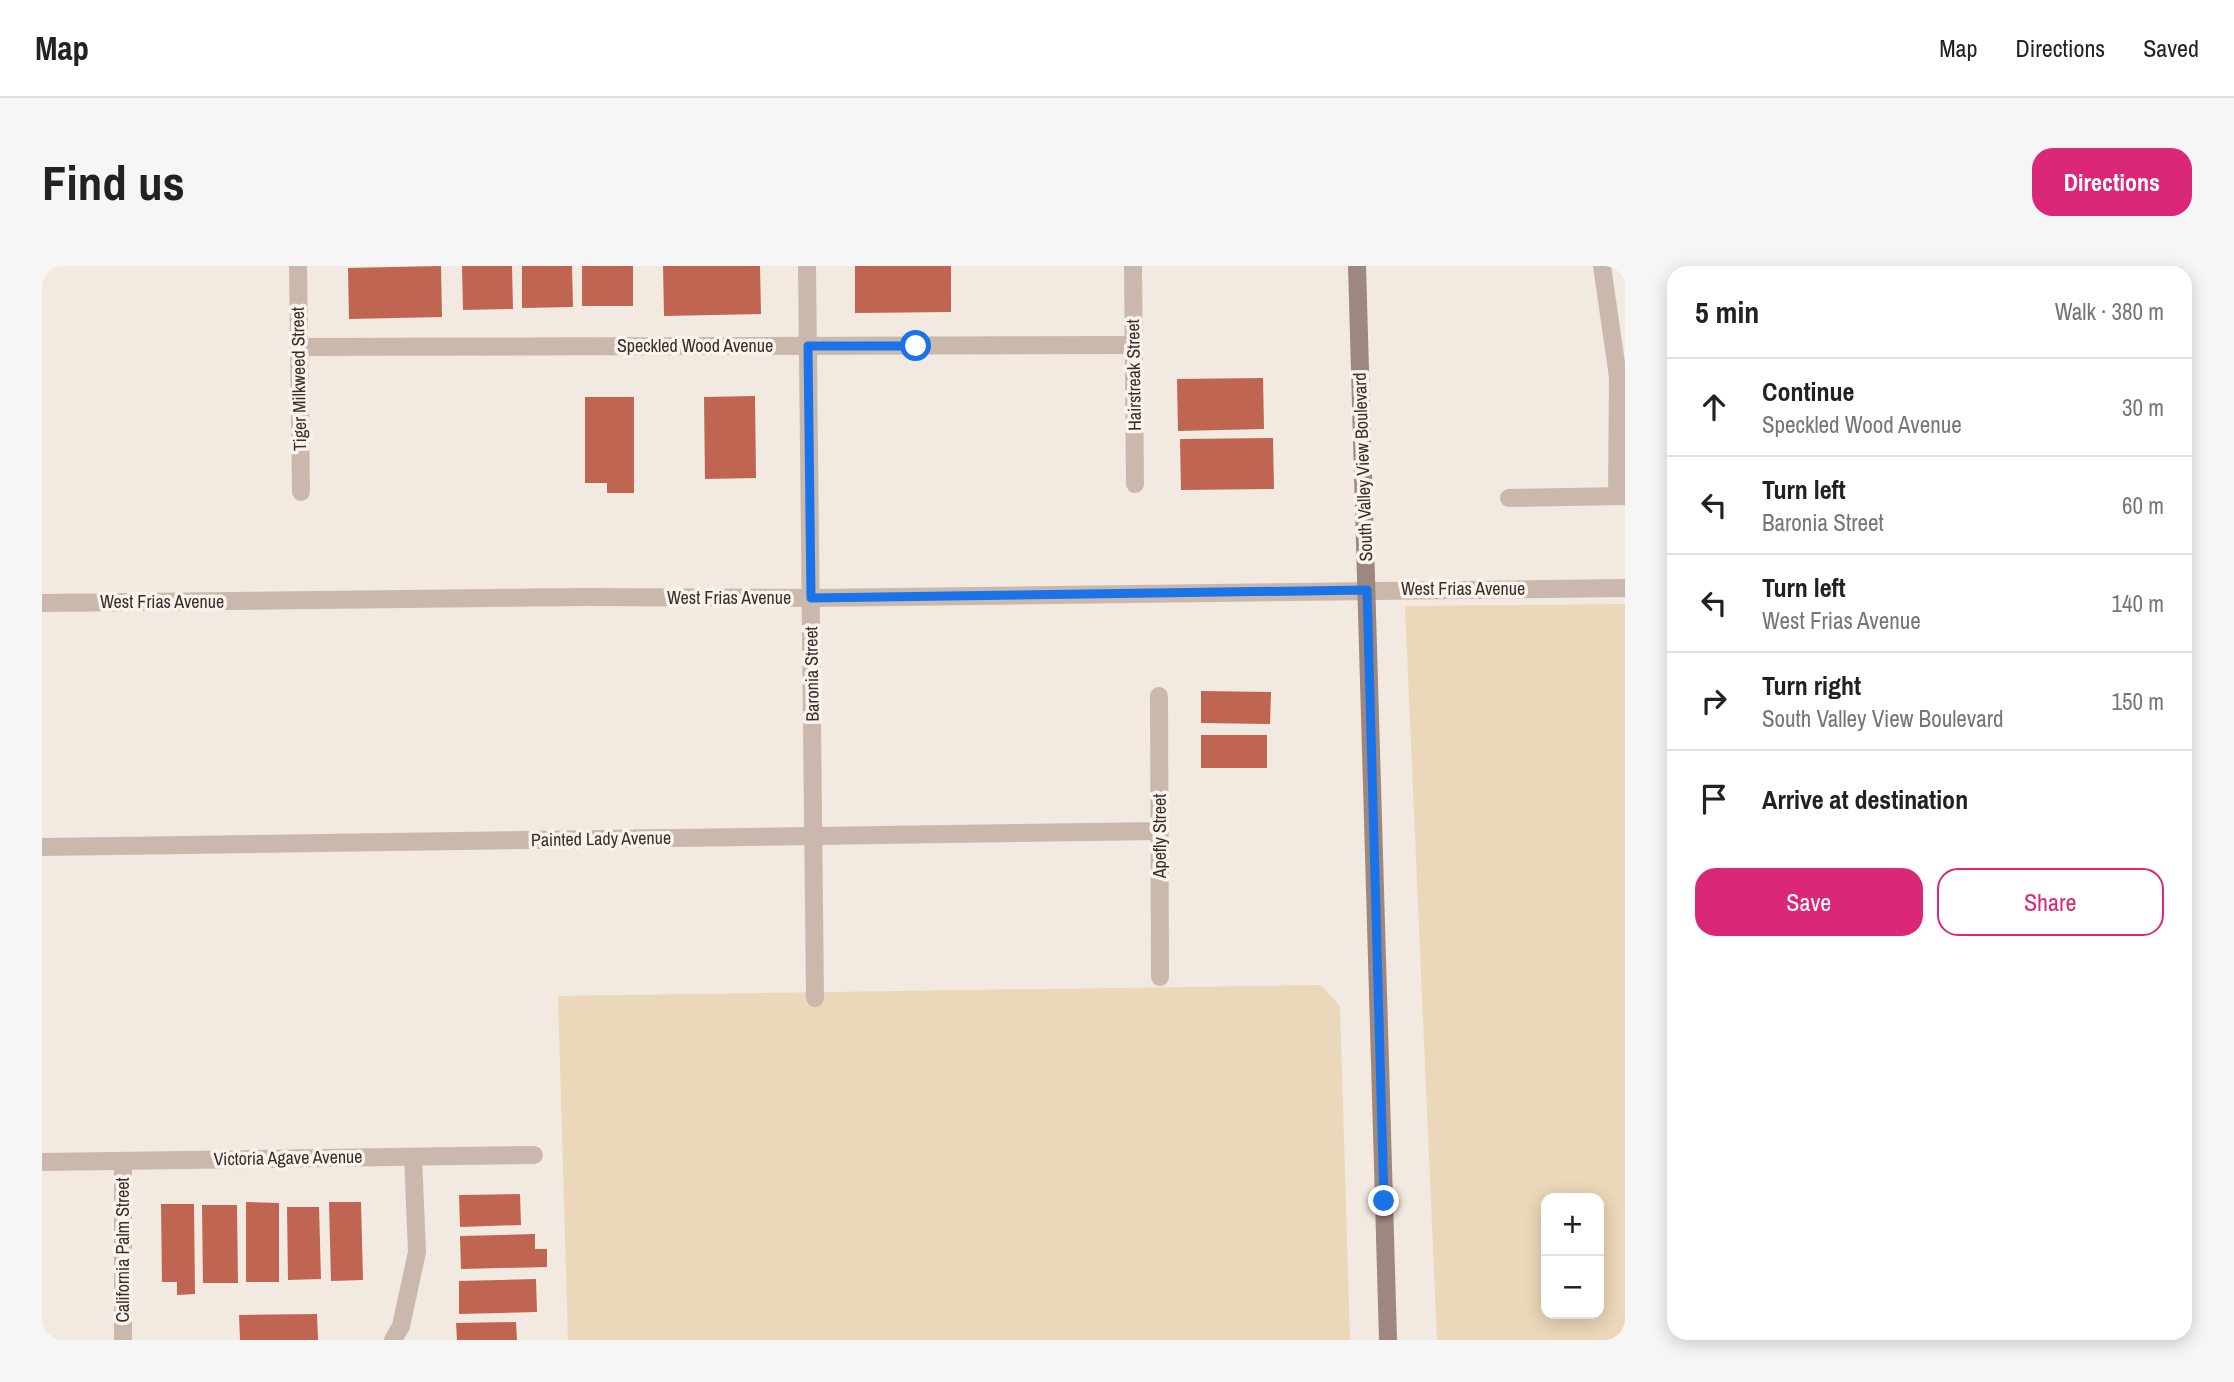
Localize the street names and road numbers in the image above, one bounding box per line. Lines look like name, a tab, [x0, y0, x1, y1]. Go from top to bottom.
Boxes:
street label: Tiger Milkweed Street	[285, 307, 312, 451]
street label: Hairstreak Street	[1120, 319, 1147, 431]
street label: Speckled Wood Avenue	[617, 333, 773, 358]
street label: South Valley View Boulevard	[1347, 372, 1378, 562]
street label: West Frias Avenue	[1401, 576, 1525, 601]
street label: West Frias Avenue	[667, 585, 791, 610]
street label: West Frias Avenue	[100, 589, 224, 614]
street label: Baronia Street	[798, 626, 825, 722]
street label: Apefly Street	[1147, 794, 1172, 879]
street label: Painted Lady Avenue	[531, 825, 671, 852]
street label: Victoria Agave Avenue	[213, 1144, 363, 1171]
street label: California Palm Street	[110, 1177, 135, 1323]

